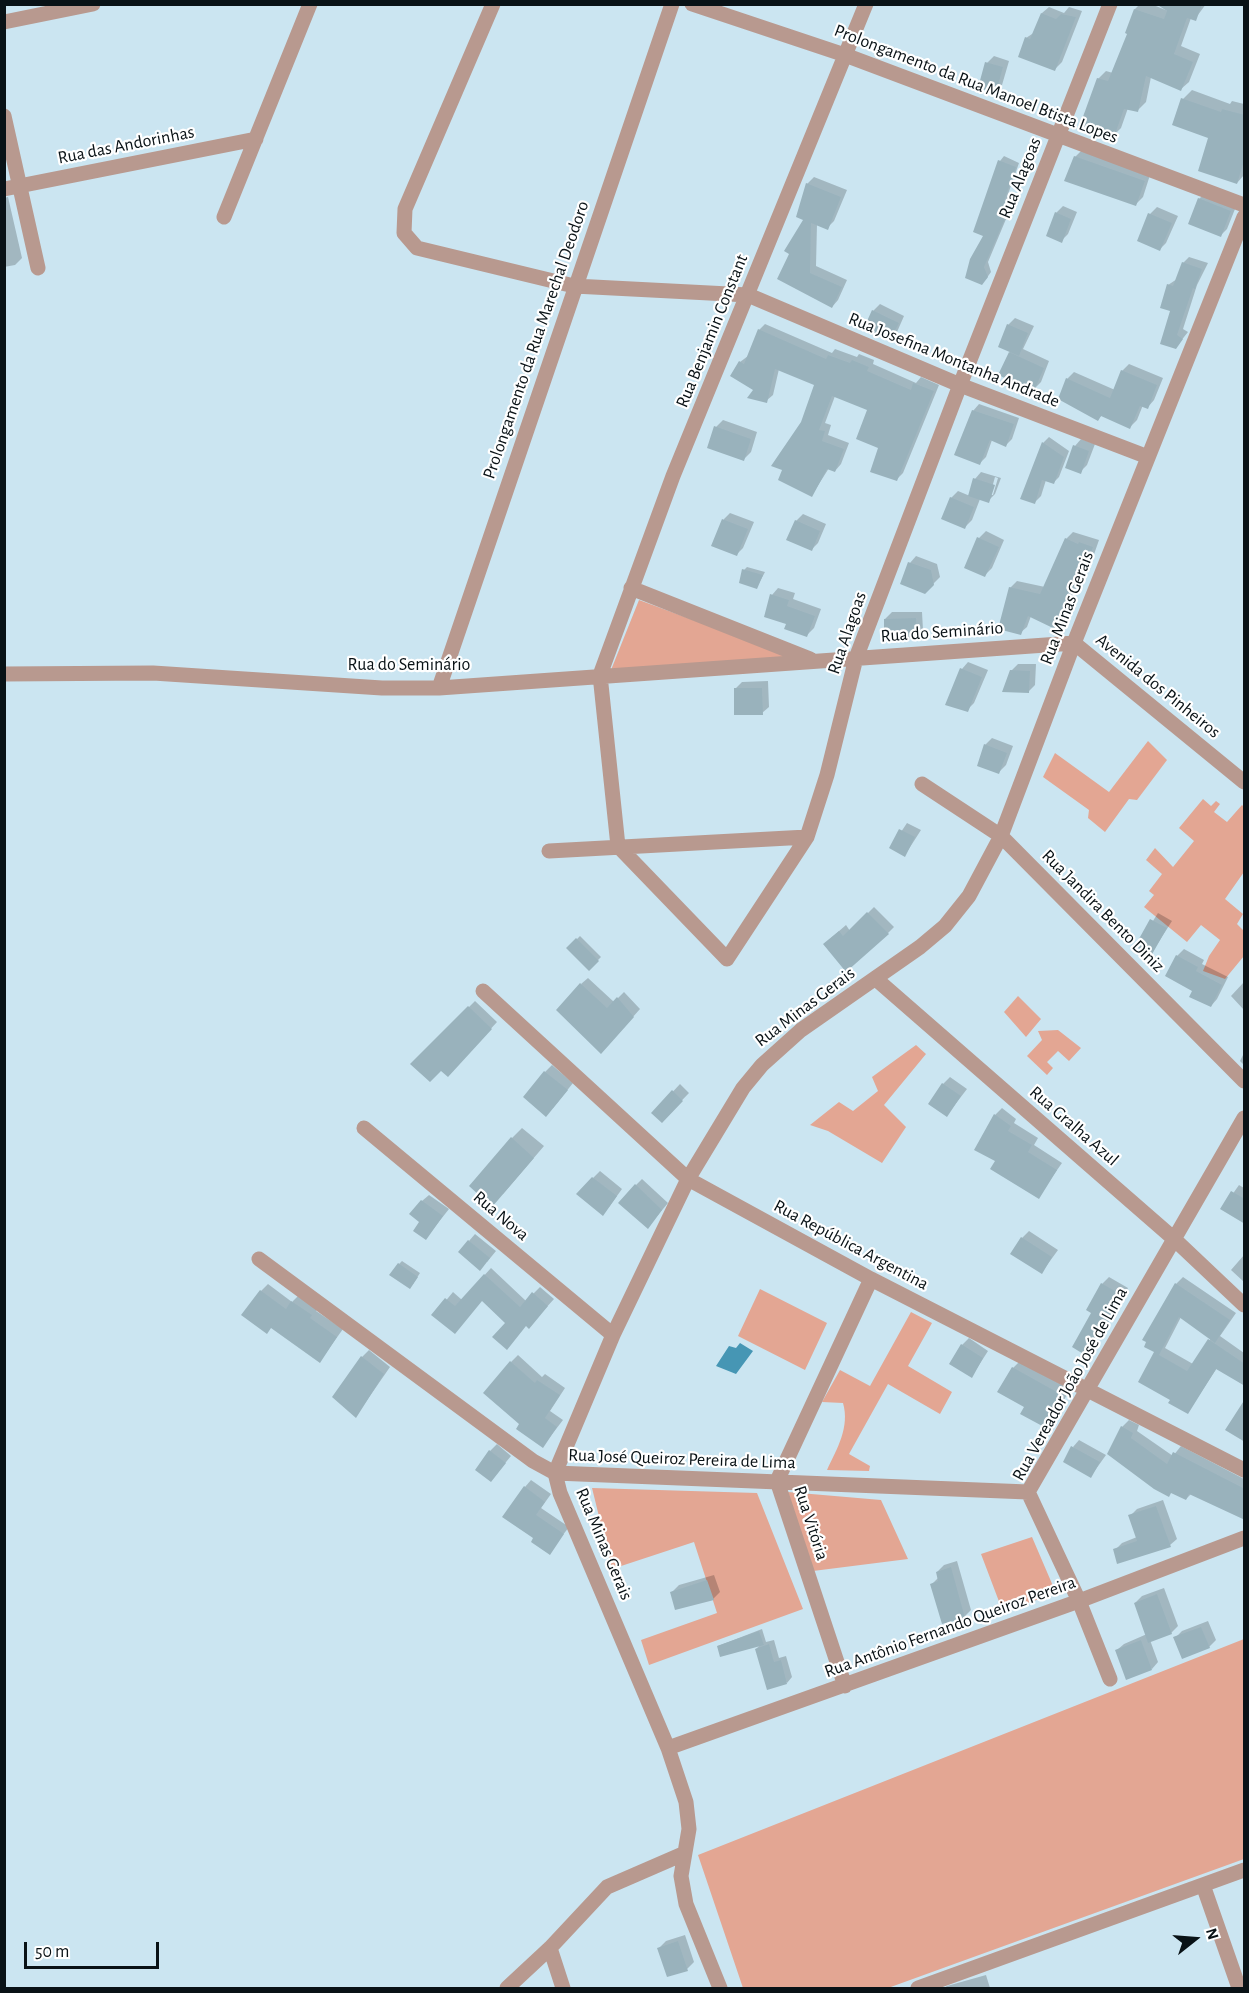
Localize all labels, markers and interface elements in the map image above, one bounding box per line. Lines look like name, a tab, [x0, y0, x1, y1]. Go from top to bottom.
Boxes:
street label: Prolongamento da Rua Manoel Btista Lopes	[831, 20, 1121, 148]
street label: Rua das Andorinhas	[56, 121, 196, 169]
street label: Rua Alagoas	[994, 134, 1046, 222]
street label: Prolongamento da Rua Marechal Deodoro	[478, 198, 594, 482]
street label: Rua Benjamin Constant	[671, 251, 753, 411]
street label: Rua Josefina Montanha Andrade	[845, 308, 1063, 412]
street label: Rua Minas Gerais	[1035, 548, 1099, 668]
street label: Rua Alagoas	[823, 589, 871, 677]
street label: Rua do Seminário	[880, 617, 1004, 647]
street label: Avenida dos Pinheiros	[1091, 629, 1225, 743]
street label: Rua do Seminário	[348, 654, 470, 676]
street label: Rua Jandira Bento Diniz	[1037, 845, 1169, 977]
street label: Rua Minas Gerais	[751, 962, 859, 1052]
street label: Rua Gralha Azul	[1025, 1081, 1123, 1171]
street label: Rua Nova	[469, 1186, 533, 1246]
street label: Rua República Argentina	[770, 1195, 932, 1295]
street label: Rua Vereador João José de Lima	[1008, 1283, 1132, 1485]
street label: Rua José Queiroz Pereira de Lima	[568, 1444, 796, 1474]
street label: Rua Vitória	[789, 1483, 833, 1563]
street label: Rua Minas Gerais	[571, 1485, 637, 1603]
street label: Rua Antônio Fernando Queiroz Pereira	[821, 1571, 1079, 1683]
north arrow	[1165, 1909, 1225, 1969]
text: N	[1203, 1926, 1221, 1941]
scale bar	[27, 1930, 162, 1968]
text: 50 m	[35, 1943, 69, 1961]

